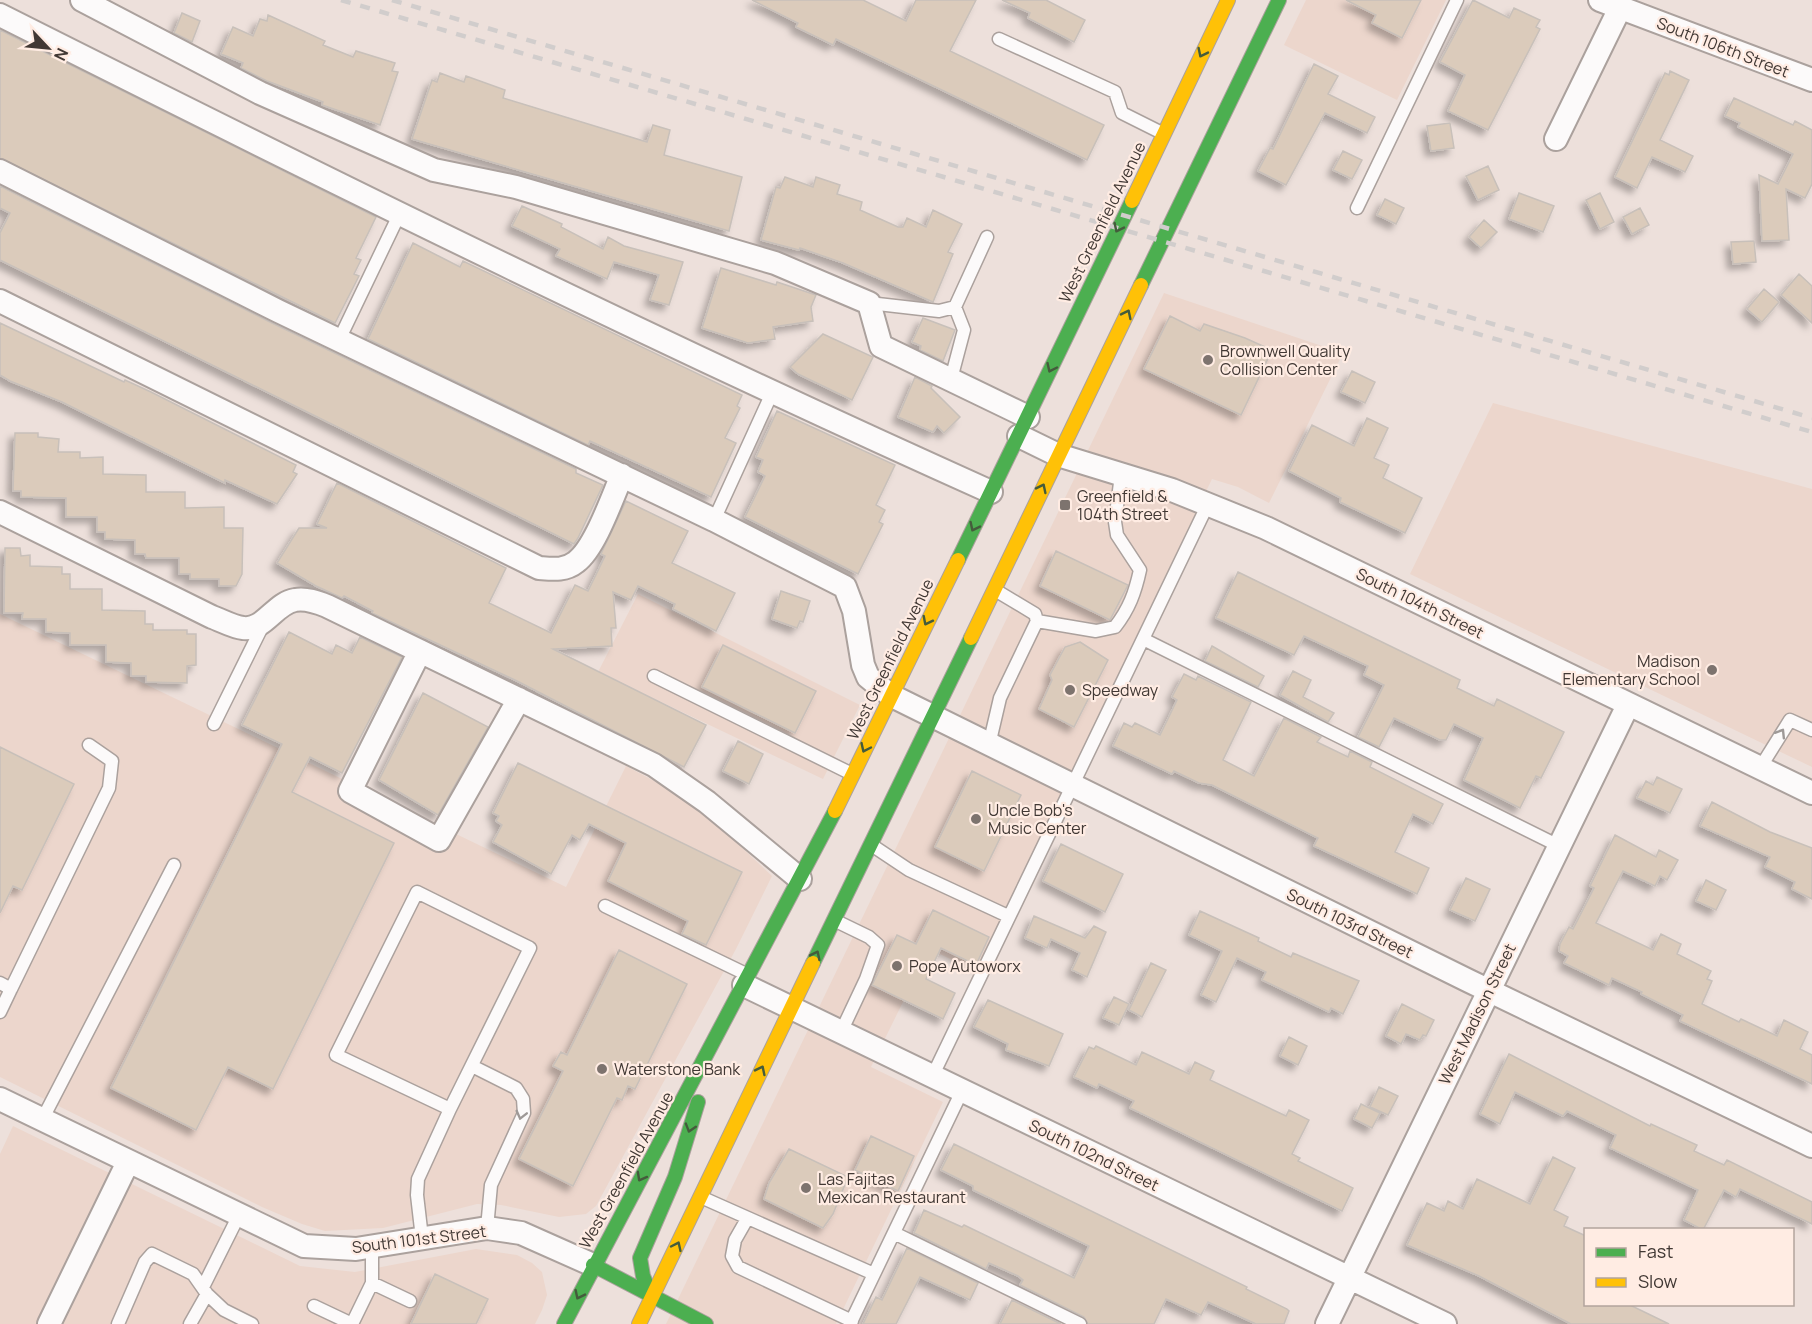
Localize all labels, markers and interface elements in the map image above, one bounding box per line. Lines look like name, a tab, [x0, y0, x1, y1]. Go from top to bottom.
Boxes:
street label: South 106th Street	[1654, 12, 1792, 82]
north arrow	[18, 18, 78, 78]
text: N	[49, 45, 74, 65]
one-way arrow	[1198, 46, 1210, 57]
street label: West Greenfield Avenue	[1053, 138, 1151, 306]
one-way arrow	[1113, 222, 1125, 233]
one-way arrow	[1119, 310, 1131, 321]
place label: Brownwell Quality Collision Center	[1220, 340, 1351, 380]
marker: Brownwell Quality Collision Center	[1201, 353, 1215, 367]
one-way arrow	[1046, 362, 1058, 373]
one-way arrow	[1035, 484, 1047, 495]
place label: Greenfield & 104th Street	[1077, 485, 1169, 525]
marker: Greenfield & 104th Street	[1058, 498, 1072, 512]
one-way arrow	[970, 520, 982, 531]
street label: South 104th Street	[1352, 563, 1488, 643]
street label: West Greenfield Avenue	[841, 575, 939, 743]
one-way arrow	[923, 615, 934, 626]
place label: Madison Elementary School	[1562, 650, 1700, 690]
marker: Madison Elementary School	[1705, 663, 1719, 677]
place label: Speedway	[1082, 679, 1159, 701]
marker: Speedway	[1063, 683, 1077, 697]
one-way arrow	[1774, 729, 1785, 740]
one-way arrow	[860, 742, 872, 753]
place label: Uncle Bob's Music Center	[988, 799, 1087, 839]
marker: Uncle Bob's Music Center	[969, 812, 983, 826]
street label: South 103rd Street	[1283, 883, 1417, 963]
street label: West Madison Street	[1433, 940, 1521, 1088]
one-way arrow	[809, 950, 821, 961]
place label: Pope Autoworx	[909, 955, 1021, 977]
marker: Pope Autoworx	[890, 959, 904, 973]
place label: Waterstone Bank	[614, 1058, 741, 1080]
marker: Waterstone Bank	[595, 1062, 609, 1076]
one-way arrow	[753, 1065, 765, 1076]
street label: West Greenfield Avenue	[574, 1088, 678, 1252]
one-way arrow	[516, 1110, 529, 1120]
street label: South 102nd Street	[1025, 1114, 1163, 1196]
one-way arrow	[685, 1122, 697, 1133]
place label: Las Fajitas Mexican Restaurant	[818, 1168, 966, 1208]
one-way arrow	[637, 1171, 648, 1182]
marker: Las Fajitas Mexican Restaurant	[799, 1181, 813, 1195]
street label: South 101st Street	[351, 1220, 487, 1258]
legend	[1584, 1228, 1794, 1306]
text: Fast	[1638, 1239, 1673, 1263]
one-way arrow	[670, 1241, 682, 1252]
text: Slow	[1638, 1269, 1678, 1293]
one-way arrow	[574, 1288, 586, 1299]

